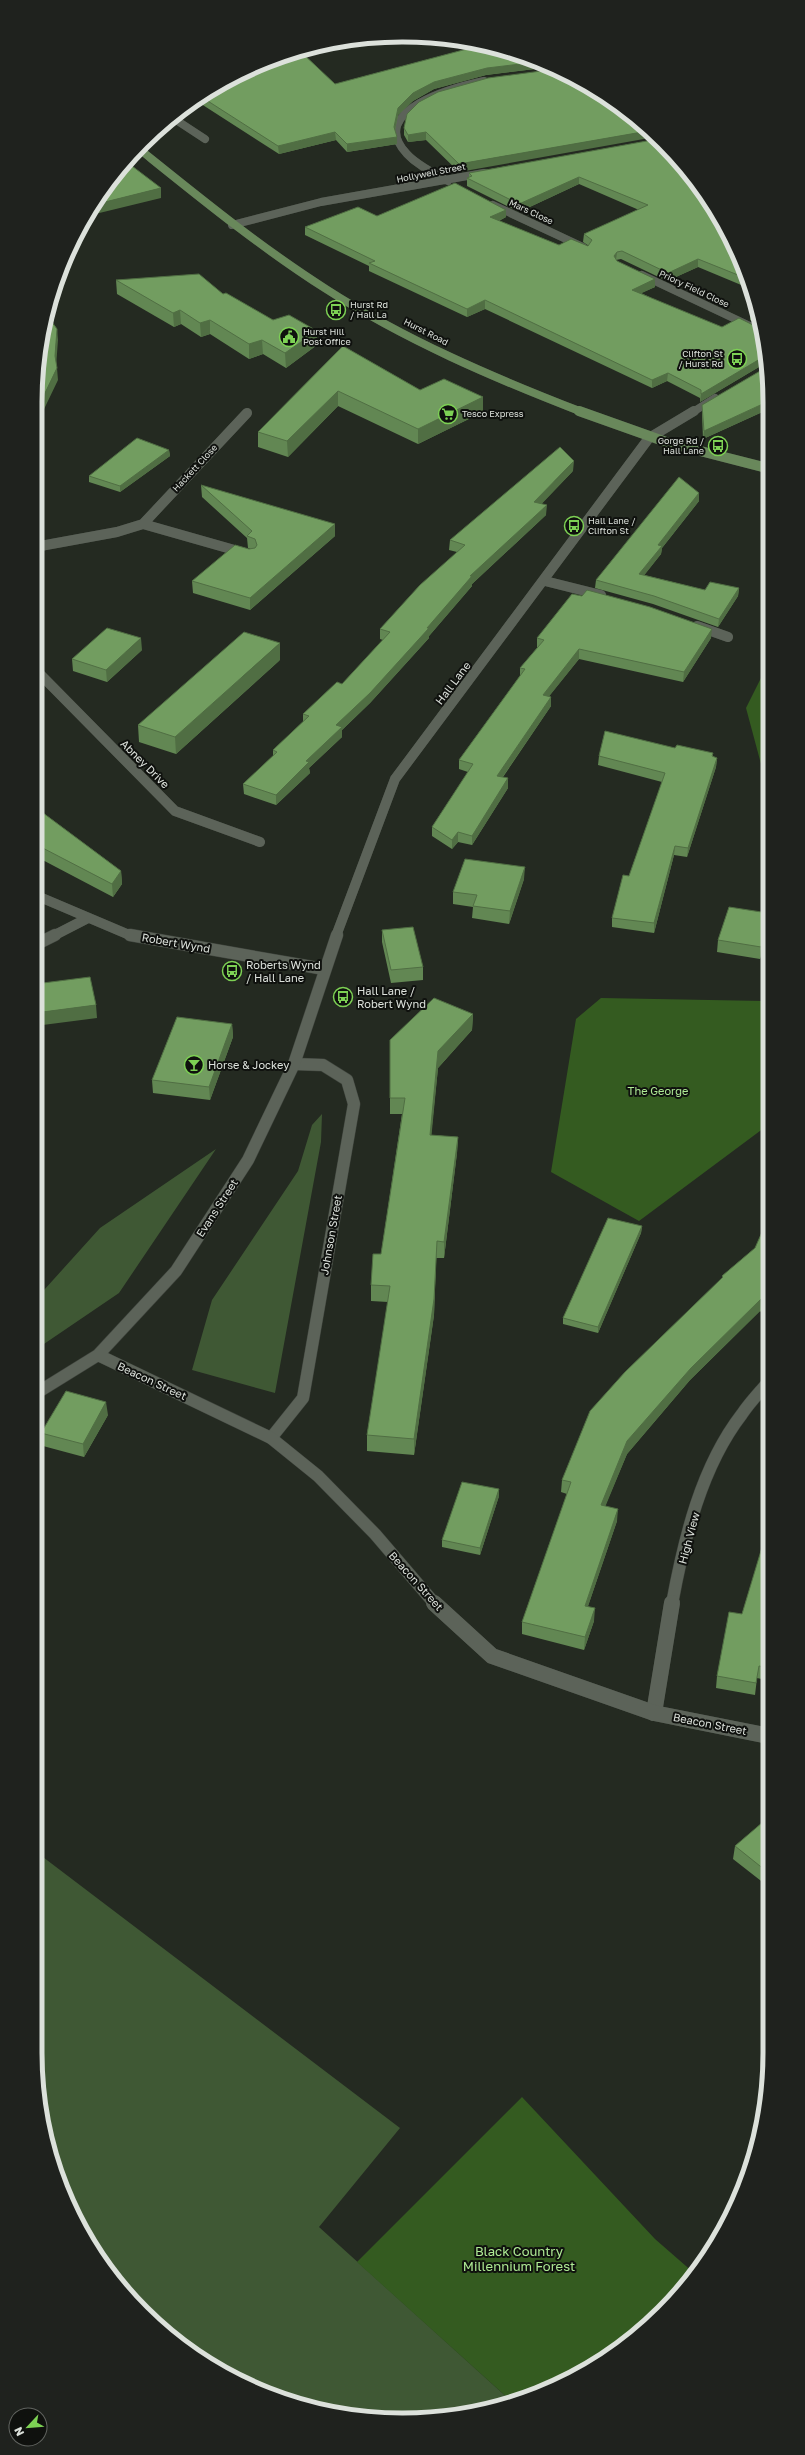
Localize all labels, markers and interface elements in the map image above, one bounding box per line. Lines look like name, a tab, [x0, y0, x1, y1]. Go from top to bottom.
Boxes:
street label: Hollywell Street	[395, 160, 467, 185]
street label: Mars Close	[507, 196, 555, 227]
street label: Priory Field Close	[657, 267, 731, 310]
bus stop icon: Hurst Rd / Hall La	[325, 299, 347, 321]
place label: Hurst Rd / Hall La	[350, 299, 388, 320]
street label: Hurst Road	[402, 316, 450, 347]
public building icon: Hurst Hill Post Office	[278, 326, 300, 348]
place label: Hurst Hill Post Office	[303, 326, 351, 347]
place label: Clifton St / Hurst Rd	[678, 348, 723, 369]
bus stop icon: Clifton St / Hurst Rd	[726, 348, 748, 370]
supermarket icon: Tesco Express	[437, 403, 459, 425]
place label: Tesco Express	[462, 408, 524, 419]
place label: Gorge Rd / Hall Lane	[658, 435, 704, 456]
bus stop icon: Gorge Rd / Hall Lane	[707, 435, 729, 457]
street label: Hackett Close	[170, 442, 219, 494]
bus stop icon: Hall Lane / Clifton St	[563, 515, 585, 537]
place label: Hall Lane / Clifton St	[588, 515, 636, 536]
street label: Hall Lane	[432, 659, 473, 707]
street label: Abney Drive	[118, 737, 172, 791]
street label: Robert Wynd	[141, 930, 211, 955]
place label: Roberts Wynd / Hall Lane	[246, 958, 321, 984]
bus stop icon: Roberts Wynd / Hall Lane	[221, 960, 243, 982]
place label: Hall Lane / Robert Wynd	[357, 984, 426, 1010]
bus stop icon: Hall Lane / Robert Wynd	[332, 986, 354, 1008]
bar icon: Horse & Jockey	[183, 1054, 205, 1076]
place label: Horse & Jockey	[208, 1058, 289, 1071]
park label: The George	[628, 1084, 688, 1097]
street label: Evans Street	[193, 1176, 240, 1239]
street label: Johnson Street	[317, 1194, 344, 1276]
street label: Beacon Street	[116, 1359, 189, 1402]
street label: High View	[675, 1510, 702, 1565]
street label: Beacon Street	[387, 1549, 446, 1613]
street label: Beacon Street	[672, 1710, 748, 1737]
park label: Black Country Millennium Forest	[463, 2243, 575, 2274]
north arrow	[8, 2407, 48, 2447]
text: N	[11, 2425, 26, 2438]

